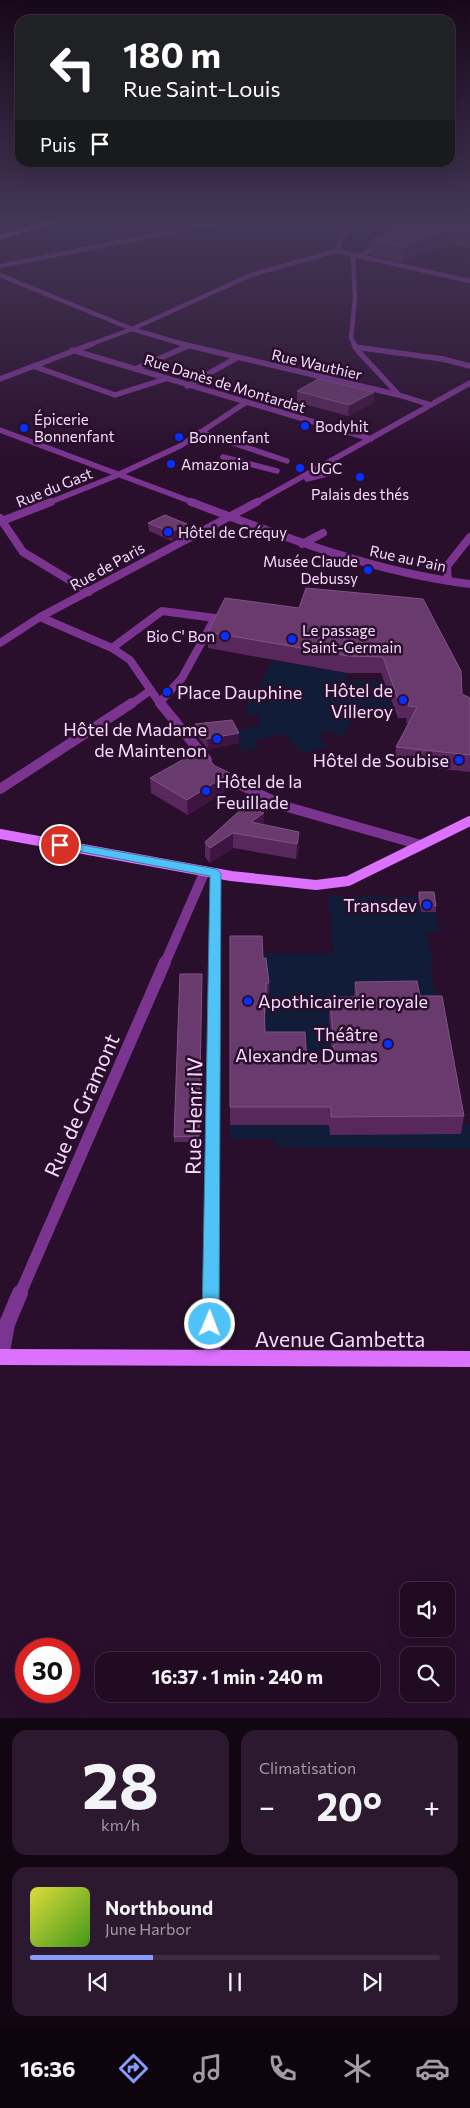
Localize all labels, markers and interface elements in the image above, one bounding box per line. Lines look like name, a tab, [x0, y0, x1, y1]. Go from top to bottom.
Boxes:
text: 180 m	[123, 32, 221, 75]
icon: left	[40, 35, 105, 100]
text: Rue Saint-Louis	[123, 75, 280, 102]
icon: arrive	[86, 130, 114, 158]
text: Puis	[40, 133, 76, 156]
street label: Rue Wauthier	[270, 345, 364, 383]
street label: Rue Danès de Montardat	[142, 350, 308, 416]
place label: Épicerie Bonnenfant	[34, 409, 115, 445]
place label: Bodyhit	[315, 417, 369, 435]
marker: Bodyhit	[299, 420, 311, 432]
marker: Épicerie Bonnenfant	[18, 422, 30, 434]
place label: Bonnenfant	[189, 428, 270, 446]
marker: Bonnenfant	[173, 431, 185, 443]
place label: Amazonia	[181, 455, 249, 473]
marker: Amazonia	[165, 458, 177, 470]
place label: UGC	[310, 459, 342, 477]
marker: UGC	[294, 462, 306, 474]
street label: Rue du Gast	[13, 464, 95, 510]
marker: Palais des thés	[354, 471, 366, 483]
place label: Palais des thés	[311, 485, 409, 503]
place label: Hôtel de Créquy	[178, 523, 287, 541]
marker: Hôtel de Créquy	[162, 526, 174, 538]
street label: Rue de Paris	[67, 538, 148, 594]
street label: Rue au Pain	[368, 541, 448, 575]
place label: Musée Claude Debussy	[263, 552, 358, 587]
marker: Musée Claude Debussy	[362, 564, 374, 576]
place label: Le passage Saint-Germain	[302, 621, 402, 656]
place label: Bio C' Bon	[146, 627, 215, 645]
marker: Bio C' Bon	[219, 630, 231, 642]
marker: Le passage Saint-Germain	[286, 633, 298, 645]
place label: Hôtel de Villeroy	[324, 679, 393, 722]
place label: Place Dauphine	[177, 681, 302, 703]
marker: Place Dauphine	[161, 686, 173, 698]
marker: Hôtel de Villeroy	[397, 694, 409, 706]
place label: Hôtel de Madame de Maintenon	[63, 718, 207, 761]
marker: Hôtel de Madame de Maintenon	[211, 733, 223, 745]
place label: Hôtel de Soubise	[312, 749, 449, 771]
marker: Hôtel de Soubise	[453, 754, 465, 766]
place label: Hôtel de la Feuillade	[216, 770, 302, 813]
marker: Hôtel de la Feuillade	[200, 785, 212, 797]
pin	[39, 824, 81, 866]
icon: arrive	[46, 831, 74, 859]
place label: Transdev	[343, 894, 417, 916]
marker: Transdev	[421, 899, 433, 911]
place label: Apothicairerie royale	[258, 990, 428, 1012]
marker: Apothicairerie royale	[242, 995, 254, 1007]
place label: Théâtre Alexandre Dumas	[235, 1023, 378, 1066]
street label: Rue de Gramont	[38, 1030, 124, 1180]
marker: Théâtre Alexandre Dumas	[382, 1038, 394, 1050]
street label: Rue Henri IV	[179, 1057, 207, 1175]
position arrow	[183, 1297, 235, 1349]
street label: Avenue Gambetta	[255, 1326, 425, 1351]
map controls	[400, 1582, 455, 1702]
button: sound	[400, 1582, 455, 1637]
speed limit sign: 30	[15, 1638, 80, 1703]
button: search	[400, 1647, 455, 1702]
text: 16:37 · 1 min · 240 m	[152, 1665, 323, 1688]
text: 28	[82, 1743, 159, 1822]
text: Climatisation	[259, 1758, 356, 1777]
text: 20°	[316, 1782, 382, 1829]
text: −	[259, 1789, 275, 1823]
text: +	[424, 1789, 440, 1823]
text: km/h	[101, 1815, 140, 1834]
text: Northbound	[105, 1896, 213, 1919]
text: June Harbor	[105, 1919, 191, 1938]
icon: previous	[84, 1968, 112, 1996]
icon: pause	[221, 1968, 249, 1996]
icon: next	[358, 1968, 386, 1996]
icon: directions	[116, 2051, 151, 2086]
icon: music	[190, 2051, 225, 2086]
icon: phone	[265, 2051, 300, 2086]
icon: climate	[340, 2051, 375, 2086]
icon: car	[415, 2051, 450, 2086]
text: 16:36	[20, 2055, 76, 2082]

